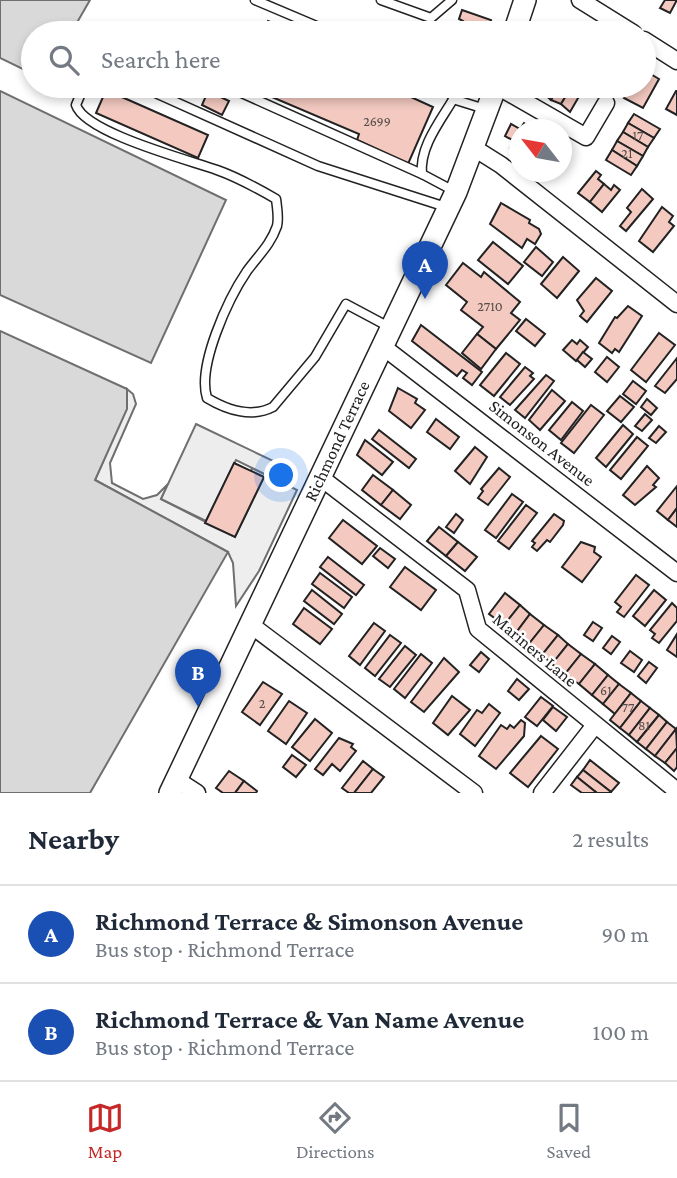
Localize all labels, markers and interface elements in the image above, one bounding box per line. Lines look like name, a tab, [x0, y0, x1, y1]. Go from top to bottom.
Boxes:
search box	[21, 21, 656, 98]
icon: search	[45, 41, 83, 79]
text: Search here	[101, 45, 220, 74]
house number: 2699	[363, 113, 391, 129]
north arrow	[509, 119, 572, 182]
house number: 17	[632, 127, 644, 143]
house number: 21	[621, 145, 633, 161]
pin: A	[402, 241, 448, 299]
house number: 2710	[477, 298, 503, 314]
street label: Richmond Terrace	[300, 377, 374, 504]
street label: Simonson Avenue	[485, 396, 599, 490]
your location	[264, 458, 298, 492]
street label: Mariners Lane	[489, 609, 581, 691]
pin: B	[175, 649, 221, 707]
house number: 61	[600, 682, 612, 698]
house number: 2	[259, 695, 266, 711]
house number: 77	[622, 699, 635, 715]
house number: 81	[638, 717, 650, 733]
text: Nearby	[28, 822, 119, 855]
text: 2 results	[572, 826, 649, 852]
text: Richmond Terrace & Simonson Avenue	[95, 907, 523, 936]
text: A	[44, 921, 58, 947]
text: 90 m	[602, 921, 649, 947]
text: Bus stop · Richmond Terrace	[95, 936, 354, 962]
text: Richmond Terrace & Van Name Avenue	[95, 1005, 524, 1034]
text: B	[44, 1019, 58, 1045]
text: 100 m	[593, 1019, 649, 1045]
text: Bus stop · Richmond Terrace	[95, 1034, 354, 1060]
tab: Map	[86, 1099, 124, 1162]
tab: Directions	[296, 1099, 375, 1162]
tab: Saved	[546, 1099, 591, 1162]

